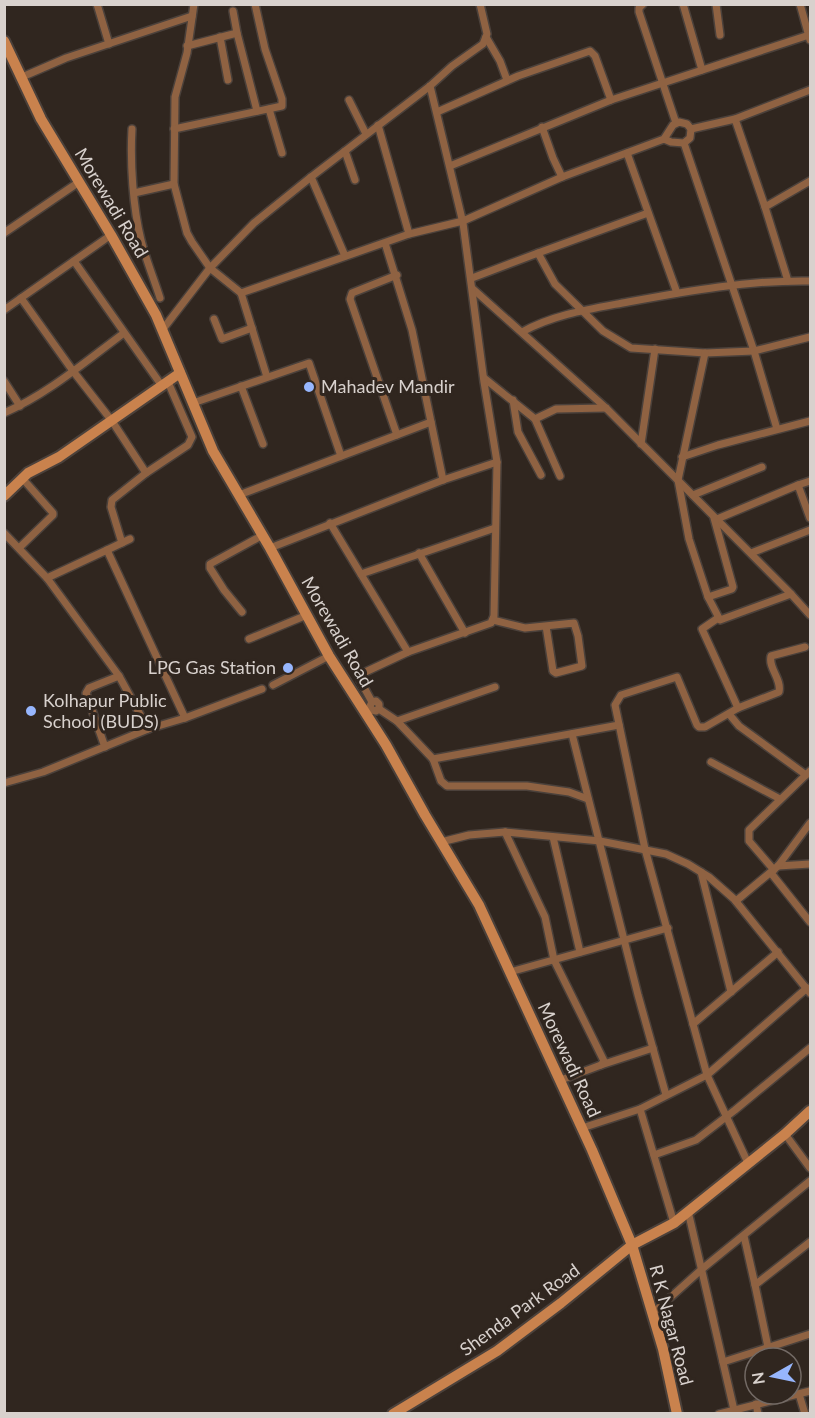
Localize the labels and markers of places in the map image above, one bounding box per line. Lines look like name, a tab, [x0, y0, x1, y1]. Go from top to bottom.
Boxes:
place label: Mahadev Mandir	[321, 375, 455, 397]
marker: Mahadev Mandir	[302, 380, 316, 394]
place label: LPG Gas Station	[148, 656, 276, 678]
marker: LPG Gas Station	[281, 661, 295, 675]
place label: Kolhapur Public School (BUDS)	[43, 689, 167, 732]
marker: Kolhapur Public School (BUDS)	[24, 704, 38, 718]

